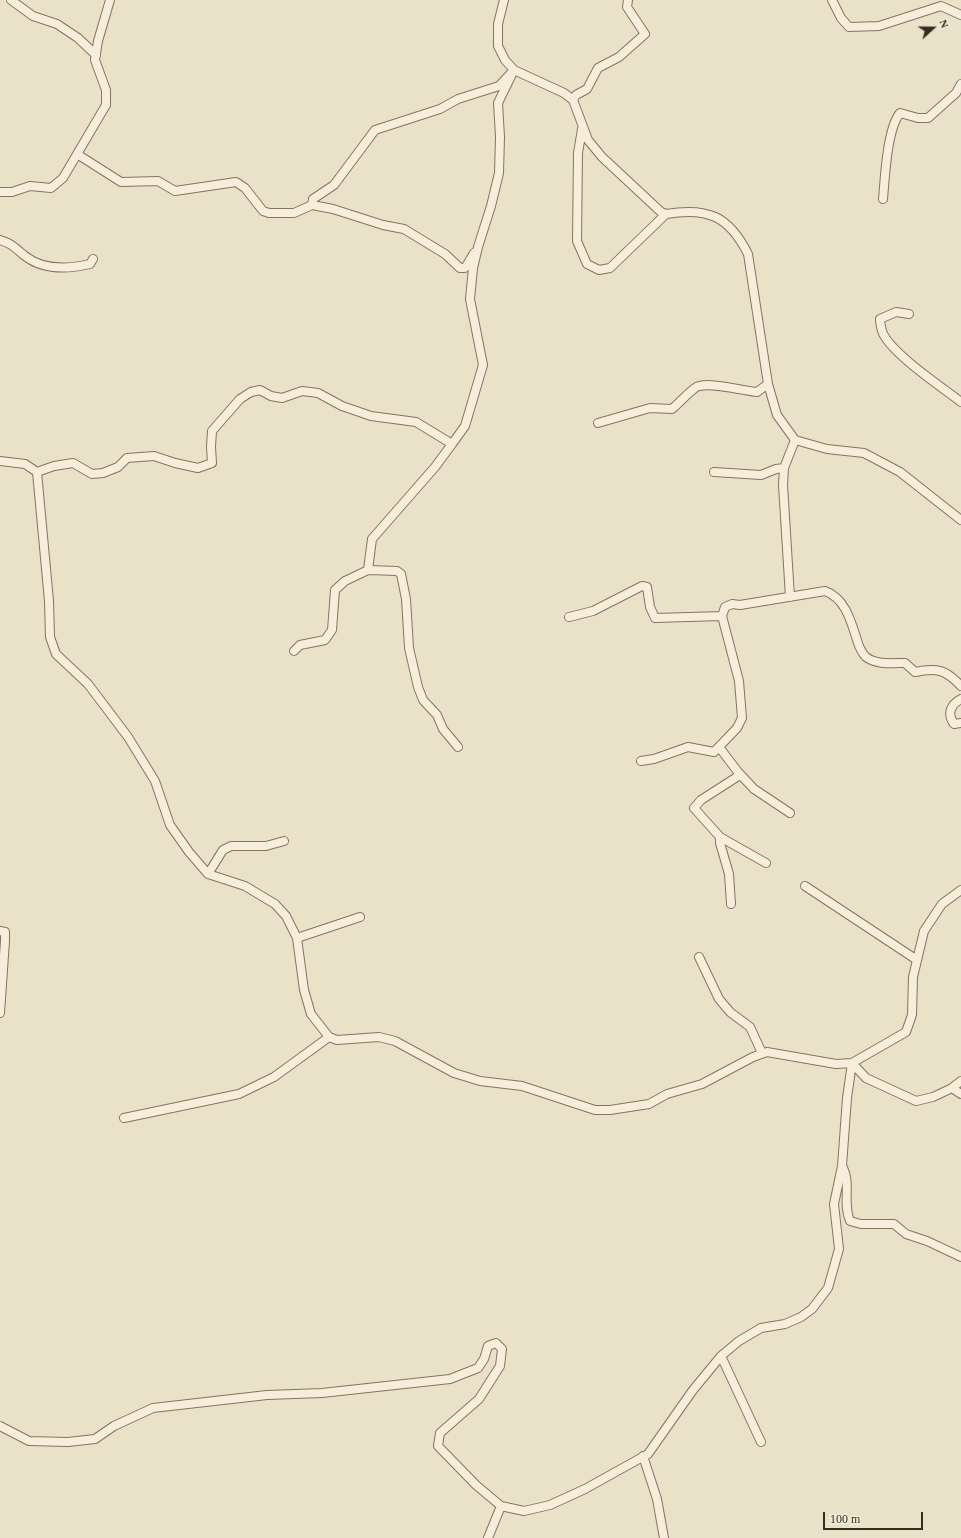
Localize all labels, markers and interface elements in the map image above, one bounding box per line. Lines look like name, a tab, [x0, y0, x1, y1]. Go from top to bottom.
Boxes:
north arrow	[913, 8, 953, 48]
text: N	[937, 18, 951, 30]
scale bar	[825, 1504, 925, 1530]
text: 100 m	[830, 1512, 860, 1526]

